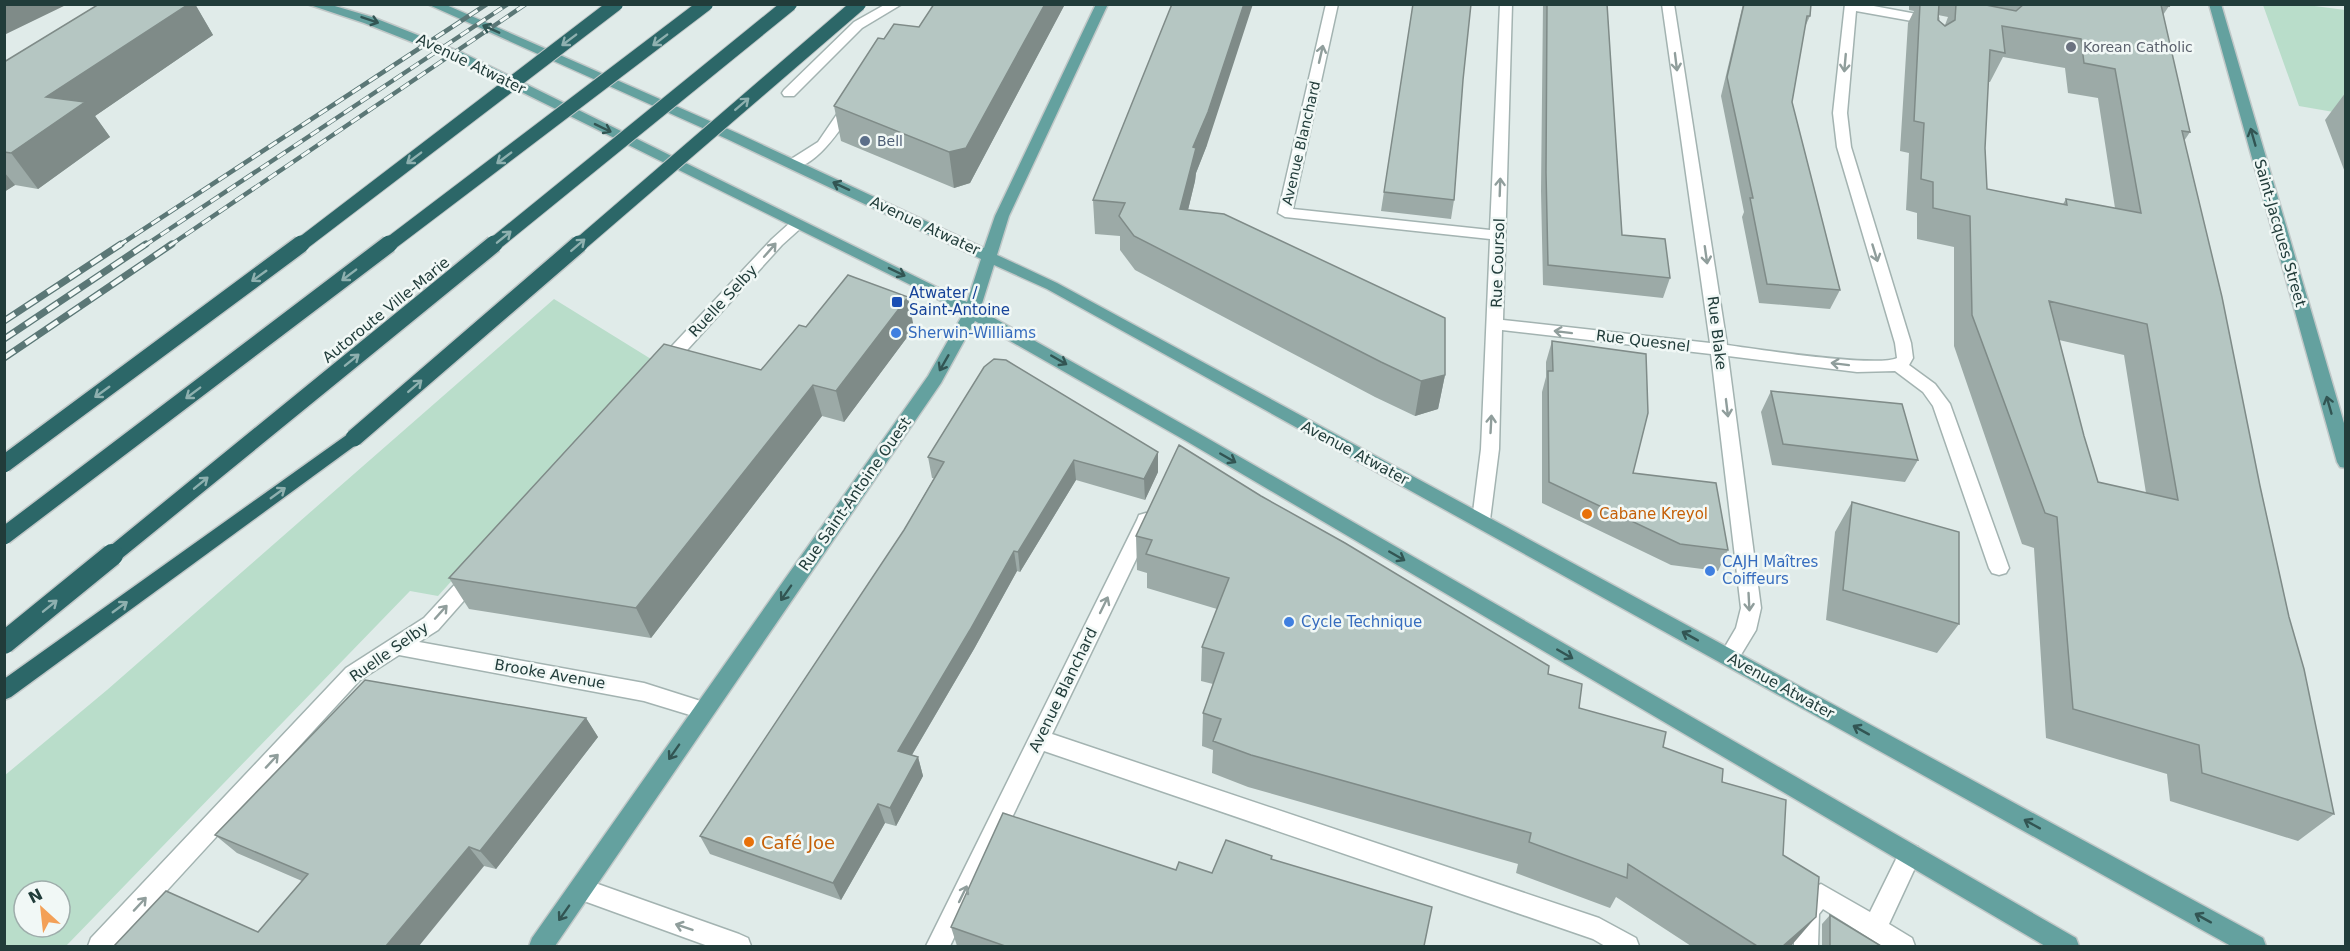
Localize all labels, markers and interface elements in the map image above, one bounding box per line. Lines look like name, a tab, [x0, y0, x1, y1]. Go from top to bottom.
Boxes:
one-way arrow	[360, 16, 378, 27]
one-way arrow	[482, 22, 500, 34]
street label: Avenue Atwater	[414, 30, 529, 99]
one-way arrow	[652, 33, 668, 46]
one-way arrow	[562, 34, 578, 46]
place label: Korean Catholic	[2083, 39, 2193, 55]
marker: Korean Catholic	[2064, 40, 2078, 54]
one-way arrow	[1315, 45, 1327, 64]
one-way arrow	[1670, 52, 1681, 72]
one-way arrow	[1839, 52, 1850, 72]
street label: Avenue Blanchard	[1279, 79, 1323, 207]
one-way arrow	[734, 98, 750, 111]
one-way arrow	[594, 123, 612, 135]
one-way arrow	[2247, 128, 2258, 147]
place label: Bell	[877, 133, 903, 149]
marker: Bell	[858, 134, 872, 148]
one-way arrow	[497, 151, 513, 164]
one-way arrow	[407, 152, 423, 165]
street label: Saint-Jacques Street	[2250, 157, 2310, 309]
one-way arrow	[1494, 177, 1506, 197]
one-way arrow	[832, 180, 850, 192]
street label: Avenue Atwater	[867, 193, 984, 260]
street label: Rue Coursol	[1487, 218, 1509, 308]
one-way arrow	[496, 231, 512, 244]
one-way arrow	[570, 239, 586, 252]
one-way arrow	[763, 243, 777, 258]
one-way arrow	[1870, 243, 1881, 262]
one-way arrow	[1701, 245, 1712, 264]
street label: Autoroute Ville-Marie	[319, 253, 453, 367]
street label: Ruelle Selby	[685, 261, 761, 341]
one-way arrow	[888, 267, 906, 279]
one-way arrow	[341, 269, 357, 282]
one-way arrow	[251, 270, 267, 282]
place label: Atwater / Saint-Antoine	[909, 284, 1010, 319]
marker: Atwater / Saint-Antoine	[890, 295, 904, 309]
street label: Rue Blake	[1704, 295, 1730, 371]
place label: Sherwin-Williams	[908, 324, 1036, 342]
marker: Sherwin-Williams	[889, 326, 903, 340]
one-way arrow	[1553, 326, 1573, 337]
street label: Rue Quesnel	[1595, 326, 1691, 356]
one-way arrow	[344, 354, 360, 367]
one-way arrow	[938, 354, 950, 371]
one-way arrow	[1050, 355, 1067, 367]
one-way arrow	[1831, 358, 1850, 369]
one-way arrow	[407, 379, 422, 393]
one-way arrow	[95, 386, 111, 398]
one-way arrow	[186, 387, 202, 399]
one-way arrow	[2323, 396, 2334, 415]
one-way arrow	[1721, 398, 1732, 418]
street label: Rue Saint-Antoine Ouest	[795, 414, 915, 574]
one-way arrow	[1486, 414, 1497, 434]
street label: Avenue Atwater	[1298, 417, 1413, 489]
one-way arrow	[1219, 452, 1236, 464]
one-way arrow	[193, 476, 208, 490]
one-way arrow	[270, 487, 286, 499]
place label: Cabane Kreyol	[1599, 505, 1708, 523]
marker: Cabane Kreyol	[1580, 507, 1594, 521]
one-way arrow	[1388, 550, 1405, 562]
place label: CAJH Maîtres Coiffeurs	[1722, 553, 1818, 588]
marker: CAJH Maîtres Coiffeurs	[1703, 564, 1717, 578]
one-way arrow	[780, 584, 792, 600]
one-way arrow	[1744, 591, 1755, 611]
one-way arrow	[1099, 597, 1111, 615]
one-way arrow	[42, 599, 57, 613]
one-way arrow	[111, 601, 128, 613]
one-way arrow	[434, 605, 448, 620]
place label: Cycle Technique	[1301, 613, 1422, 631]
marker: Cycle Technique	[1282, 615, 1296, 629]
street label: Ruelle Selby	[346, 618, 432, 686]
street label: Avenue Blanchard	[1025, 625, 1101, 755]
one-way arrow	[1682, 630, 1700, 641]
one-way arrow	[1556, 649, 1573, 661]
street label: Avenue Atwater	[1725, 649, 1838, 723]
street label: Brooke Avenue	[493, 655, 607, 693]
one-way arrow	[1853, 724, 1870, 736]
one-way arrow	[668, 744, 680, 760]
one-way arrow	[265, 753, 279, 768]
one-way arrow	[2024, 818, 2041, 830]
place label: Café Joe	[761, 832, 835, 853]
marker: Café Joe	[742, 835, 756, 849]
north arrow	[12, 879, 72, 939]
text: N	[25, 885, 46, 908]
one-way arrow	[958, 885, 970, 903]
one-way arrow	[132, 896, 147, 911]
one-way arrow	[558, 905, 570, 921]
one-way arrow	[2194, 912, 2212, 923]
one-way arrow	[675, 921, 694, 932]

